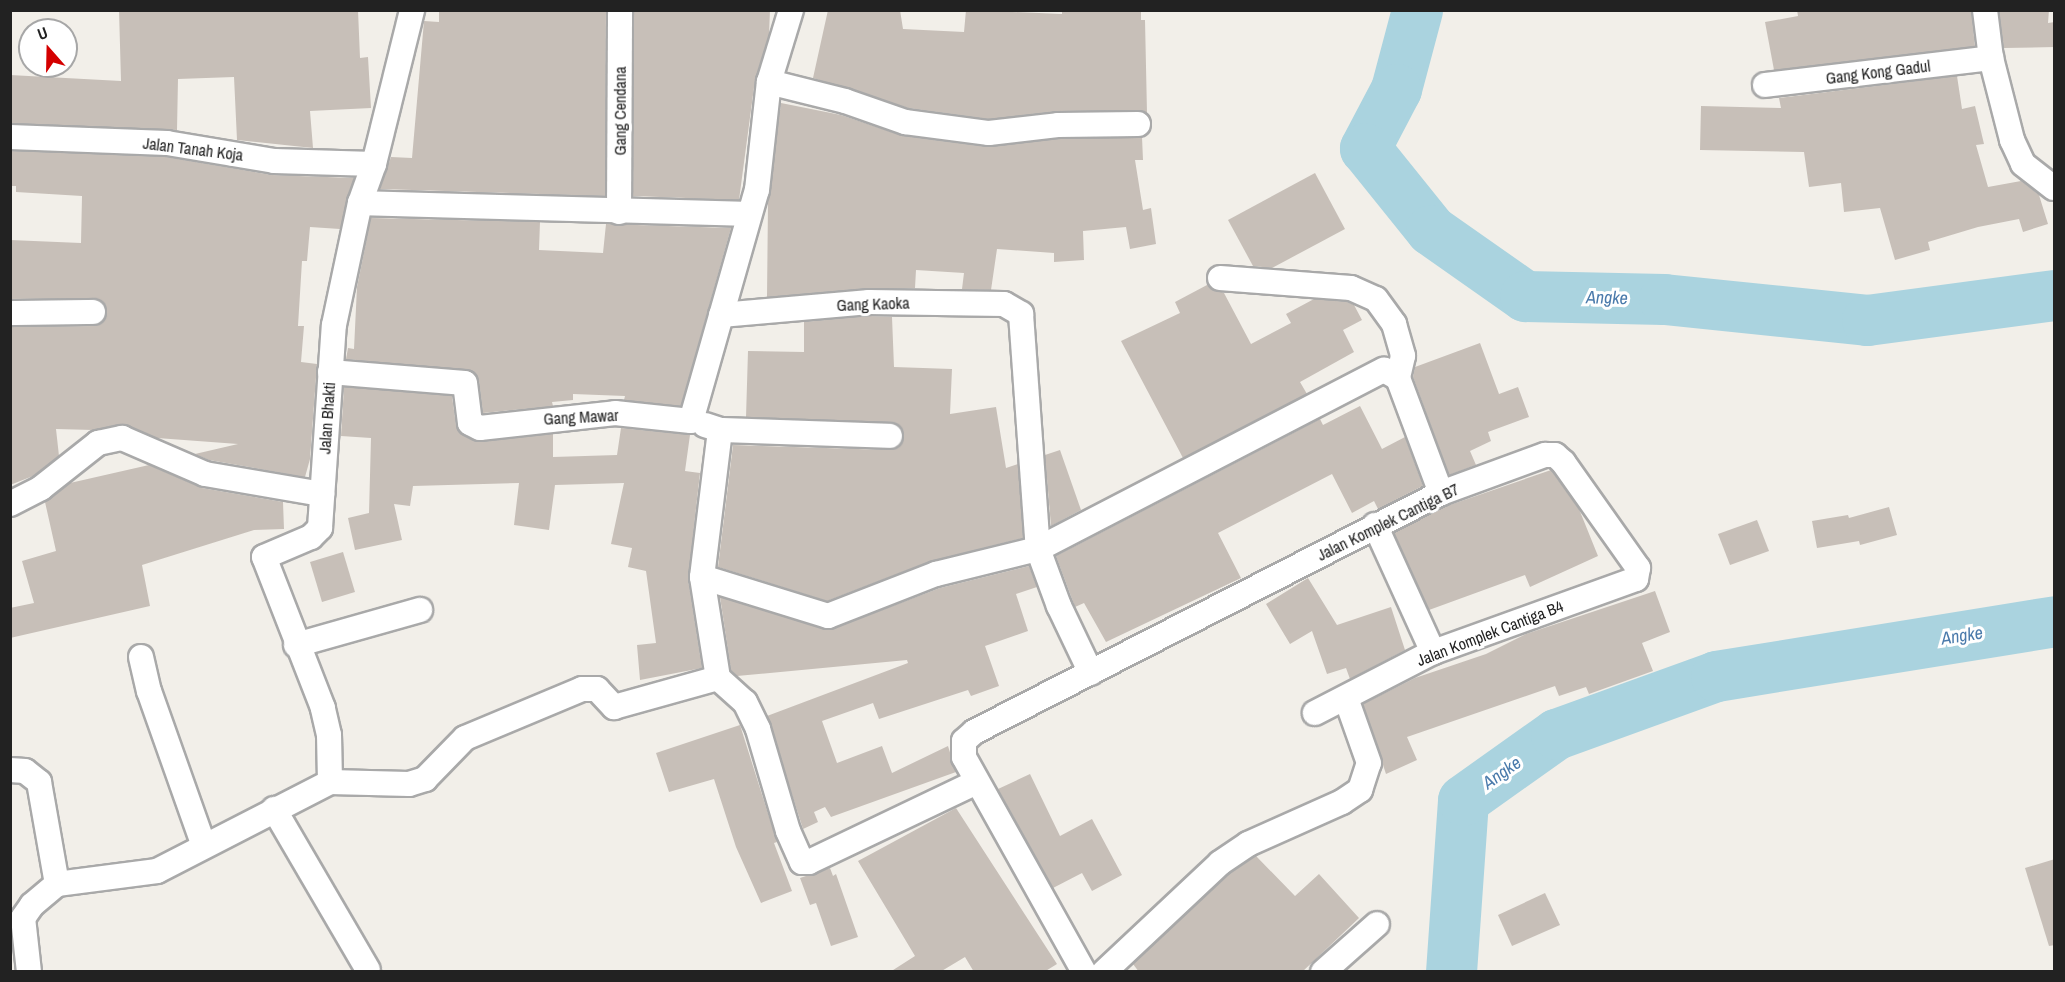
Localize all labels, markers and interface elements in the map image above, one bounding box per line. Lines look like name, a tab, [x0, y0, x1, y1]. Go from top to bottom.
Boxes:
north arrow	[18, 18, 78, 78]
text: U	[34, 21, 51, 45]
street label: Gang Kong Gadul	[1825, 56, 1931, 88]
street label: Gang Cendana	[610, 67, 630, 155]
street label: Jalan Tanah Koja	[142, 133, 244, 165]
water label: Angke	[1586, 287, 1628, 309]
street label: Gang Kaoka	[836, 293, 910, 315]
street label: Jalan Bhakti	[315, 381, 339, 455]
street label: Gang Mawar	[543, 405, 619, 429]
street label: Jalan Komplek Cantiga B7	[1314, 479, 1462, 565]
street label: Jalan Komplek Cantiga B4	[1414, 596, 1566, 670]
water label: Angke	[1940, 622, 1984, 650]
water label: Angke	[1479, 752, 1525, 794]

